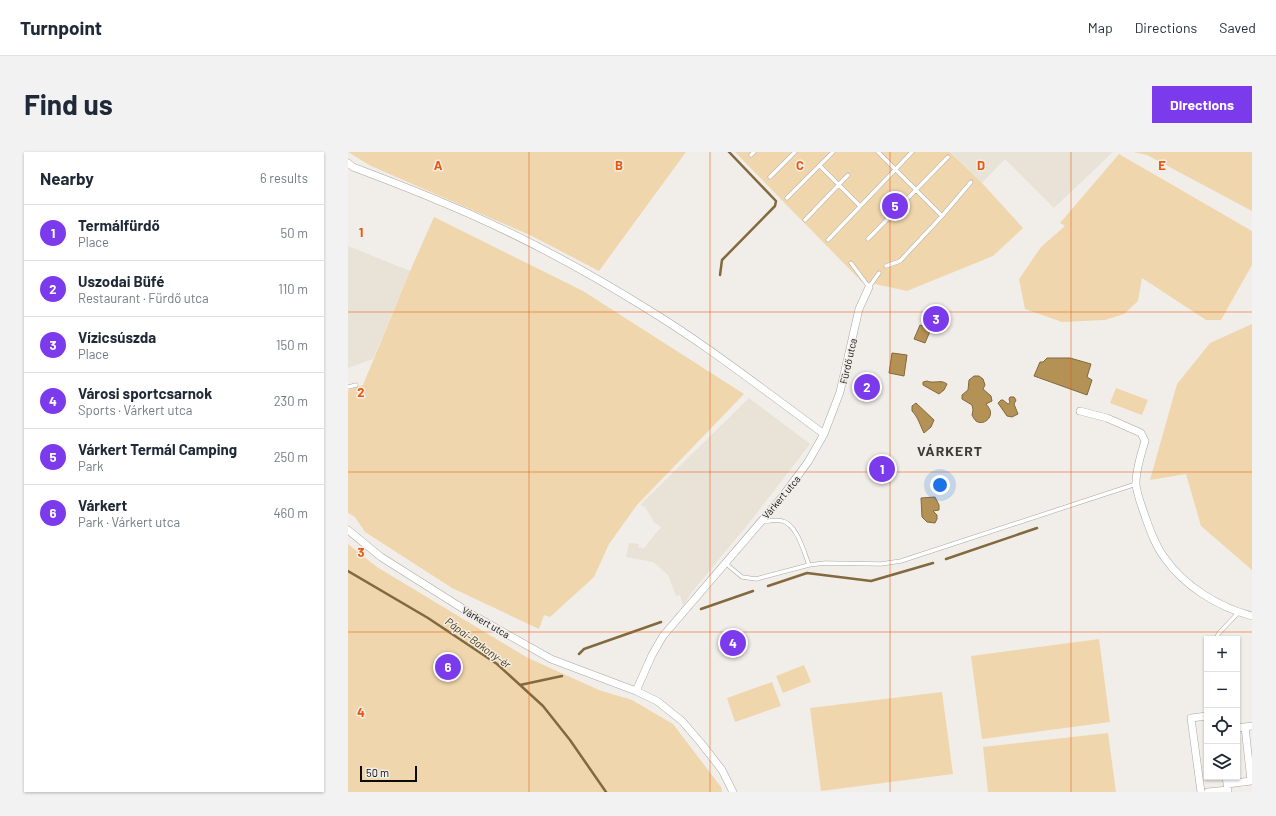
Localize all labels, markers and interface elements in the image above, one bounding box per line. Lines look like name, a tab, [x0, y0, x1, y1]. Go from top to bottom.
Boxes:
text: Turnpoint	[20, 16, 102, 39]
text: Map	[1088, 19, 1113, 36]
text: Directions	[1135, 19, 1197, 36]
text: Saved	[1219, 19, 1256, 36]
button: Directions	[1152, 86, 1252, 123]
text: Find us	[24, 87, 113, 121]
text: A	[434, 157, 443, 173]
text: B	[615, 157, 623, 173]
text: C	[796, 157, 804, 173]
text: D	[977, 157, 985, 173]
text: E	[1158, 157, 1166, 173]
text: Nearby	[40, 168, 94, 188]
text: 6 results	[260, 170, 308, 186]
pin: 5	[882, 191, 908, 221]
text: Termálfürdő	[78, 216, 160, 234]
text: 1	[359, 224, 363, 240]
text: 1	[51, 225, 55, 241]
text: 50 m	[281, 225, 308, 241]
text: Place	[78, 234, 109, 250]
text: Uszodai Büfé	[78, 272, 164, 290]
text: 2	[49, 281, 57, 297]
text: 110 m	[278, 281, 308, 297]
text: Restaurant · Fürdő utca	[78, 290, 209, 306]
pin: 3	[923, 304, 949, 334]
text: Vízicsúszda	[78, 328, 156, 346]
text: 3	[49, 337, 57, 353]
text: 150 m	[276, 337, 308, 353]
street label: Fürdő utca	[837, 337, 859, 385]
text: Place	[78, 346, 109, 362]
pin: 2	[854, 372, 880, 402]
text: Városi sportcsarnok	[78, 384, 212, 402]
text: 2	[357, 384, 365, 400]
text: 4	[49, 393, 57, 409]
text: 230 m	[274, 393, 308, 409]
text: Sports · Várkert utca	[78, 402, 192, 418]
text: Várkert Termál Camping	[78, 440, 237, 458]
district label: VÁRKERT	[917, 442, 983, 459]
text: 5	[49, 449, 57, 465]
text: 250 m	[274, 449, 308, 465]
pin: 1	[869, 454, 895, 484]
text: Park	[78, 458, 104, 474]
street label: Várkert utca	[759, 473, 803, 521]
your location	[930, 475, 950, 495]
text: Várkert	[78, 496, 127, 514]
text: 6	[50, 505, 56, 521]
text: 460 m	[273, 505, 308, 521]
text: Park · Várkert utca	[78, 514, 180, 530]
text: 3	[357, 544, 365, 560]
street label: Várkert utca	[460, 604, 512, 640]
water label: Pápai-Bakony-ér	[443, 614, 514, 671]
pin: 4	[720, 628, 746, 658]
map controls	[1204, 636, 1240, 780]
button: +	[1204, 636, 1240, 672]
pin: 6	[435, 652, 461, 682]
button: −	[1204, 672, 1240, 708]
text: 4	[357, 704, 365, 720]
button: locate	[1204, 708, 1240, 744]
button: layers	[1204, 744, 1240, 780]
scale bar	[360, 764, 417, 783]
text: 50 m	[366, 766, 389, 779]

